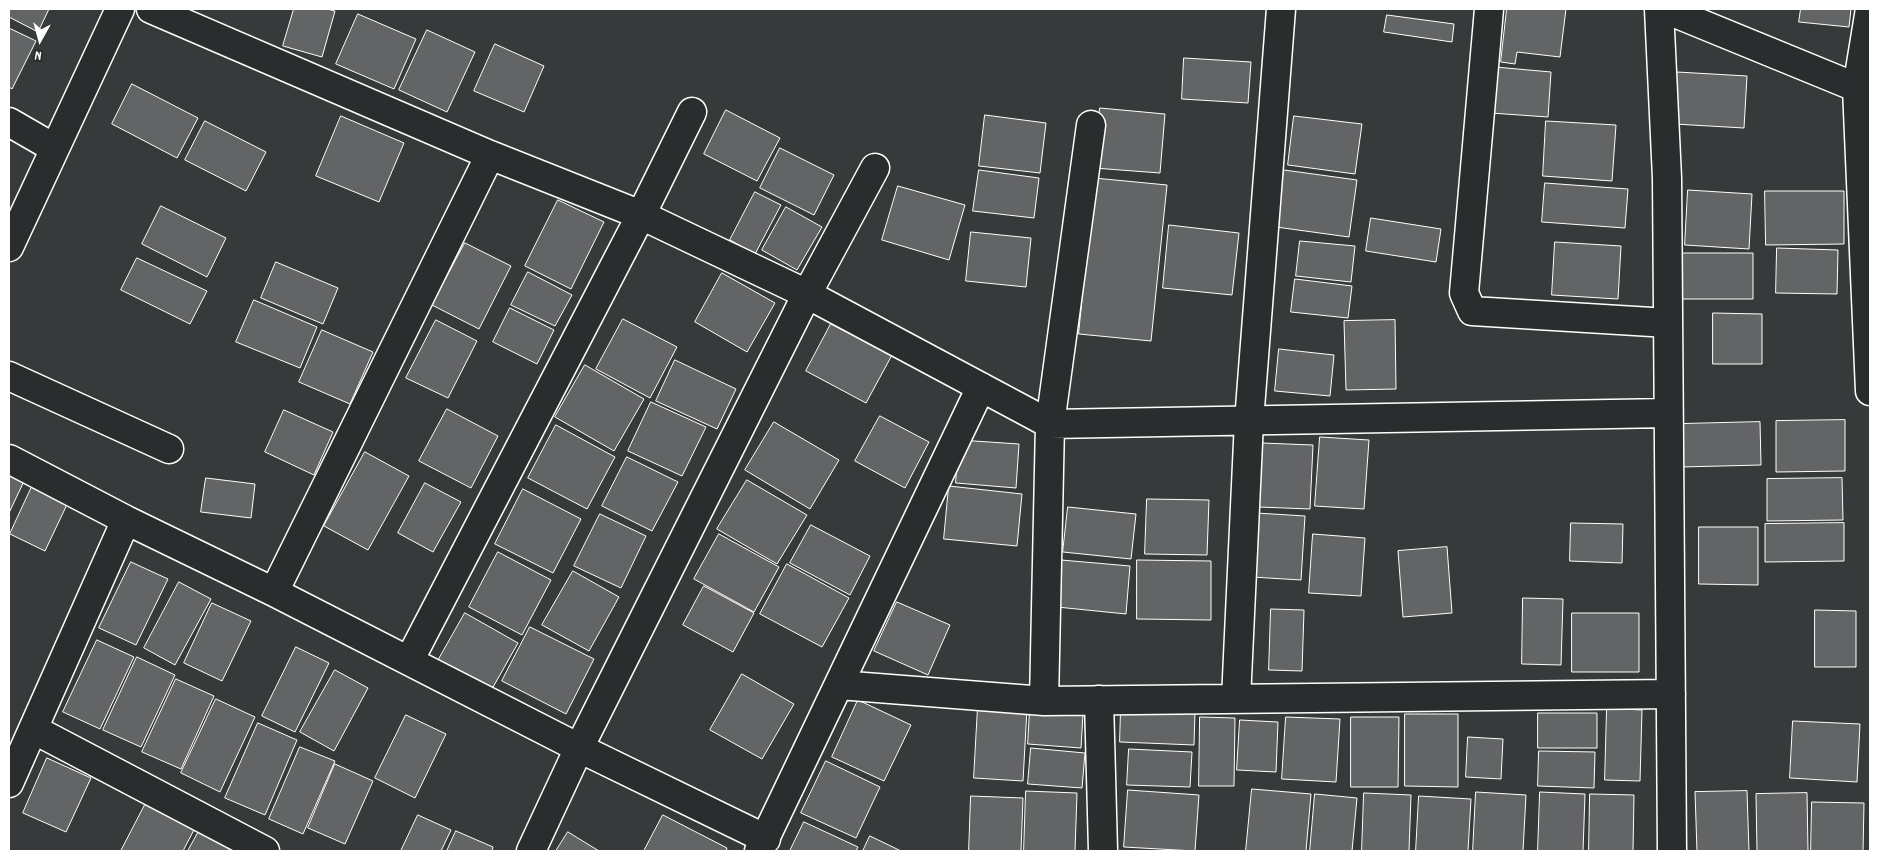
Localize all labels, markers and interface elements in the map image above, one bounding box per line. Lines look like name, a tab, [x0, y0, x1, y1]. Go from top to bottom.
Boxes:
north arrow	[15, 15, 65, 65]
text: N	[34, 45, 43, 65]

